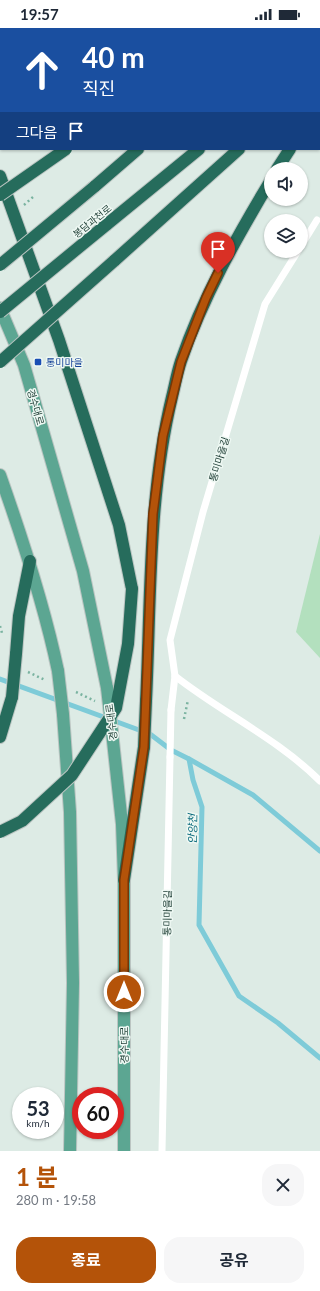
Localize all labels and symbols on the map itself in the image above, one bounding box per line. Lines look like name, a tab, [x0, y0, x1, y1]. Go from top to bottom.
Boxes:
street label: 봉담과천로	[70, 202, 114, 240]
pin	[201, 232, 235, 273]
place label: 통미마을	[46, 356, 83, 368]
marker: 통미마을	[33, 357, 43, 367]
street label: 경수대로	[25, 388, 47, 426]
street label: 통미마을길	[207, 435, 231, 483]
street label: 경수대로	[103, 703, 119, 741]
water label: 안양천	[185, 812, 199, 844]
street label: 통미마을길	[161, 890, 173, 936]
position arrow	[103, 971, 145, 1013]
street label: 경수대로	[118, 1027, 130, 1063]
speed limit sign: 60	[72, 1087, 124, 1139]

